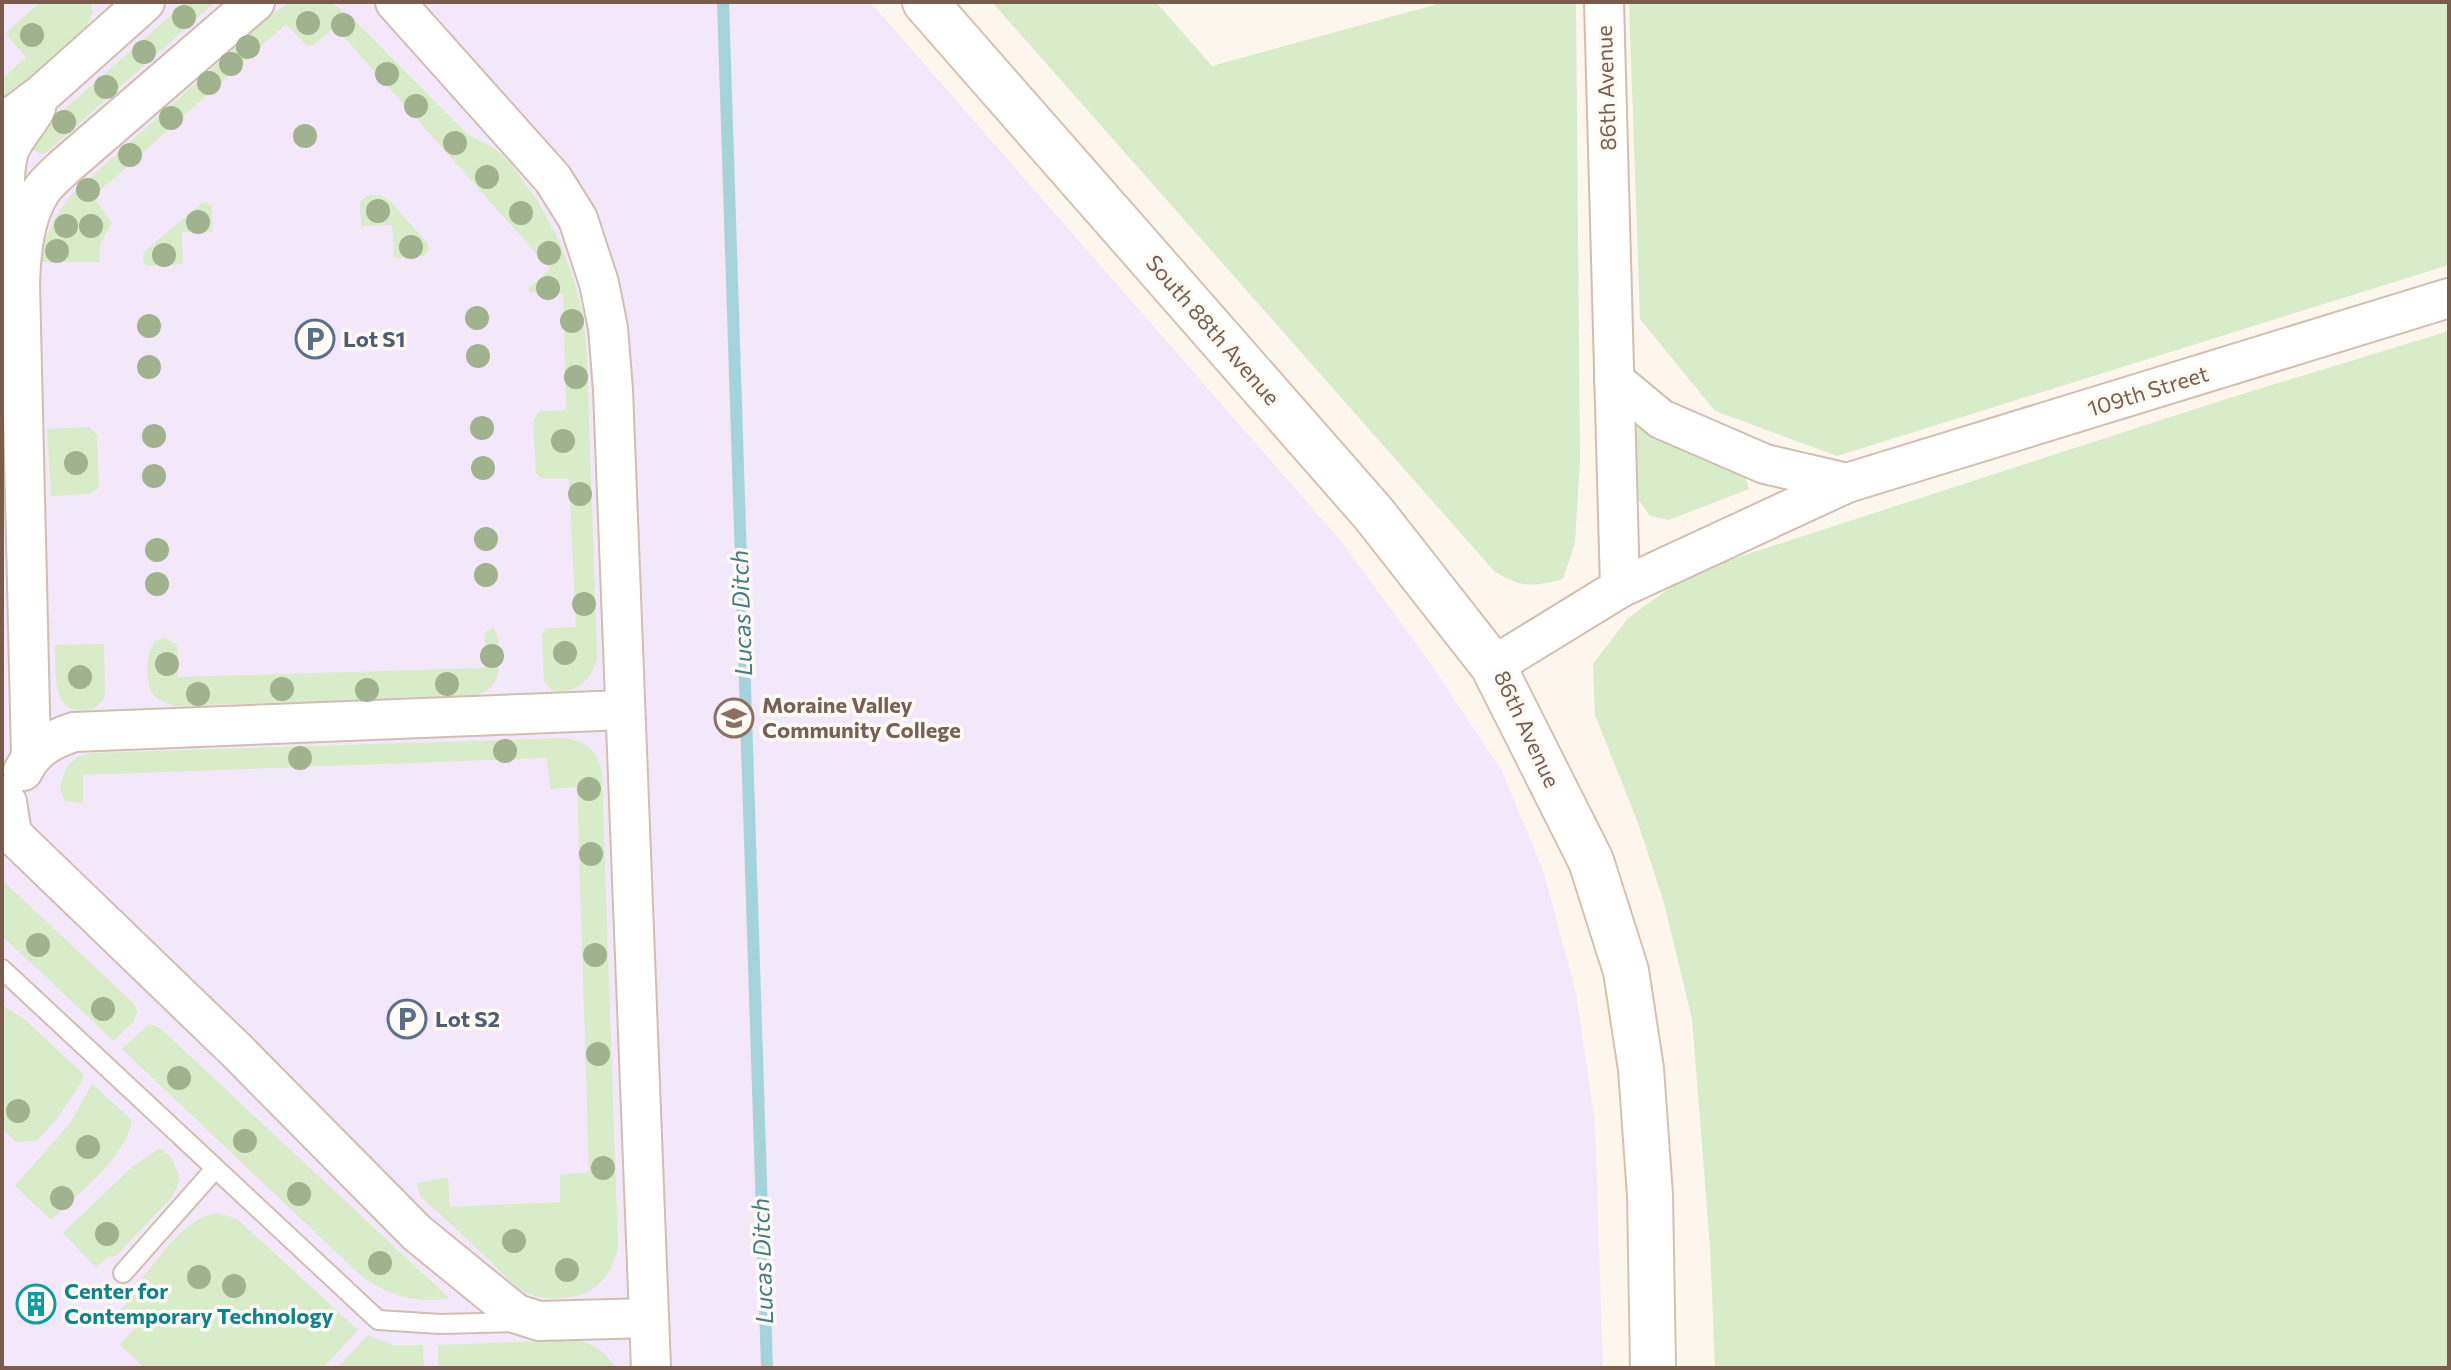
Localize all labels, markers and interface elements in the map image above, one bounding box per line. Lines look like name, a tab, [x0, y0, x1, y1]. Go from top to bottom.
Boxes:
street label: 86th Avenue	[1590, 25, 1621, 151]
street label: South 88th Avenue	[1141, 249, 1286, 410]
parking icon: Lot S1	[294, 318, 336, 360]
place label: Lot S1	[343, 325, 406, 352]
street label: 109th Street	[2084, 359, 2212, 422]
water label: Lucas Ditch	[724, 549, 757, 677]
street label: 86th Avenue	[1489, 666, 1566, 792]
place label: Moraine Valley Community College	[762, 691, 961, 743]
school or university icon: Moraine Valley Community College	[713, 697, 755, 739]
parking icon: Lot S2	[386, 998, 428, 1040]
place label: Lot S2	[435, 1005, 500, 1032]
water label: Lucas Ditch	[745, 1197, 778, 1325]
place label: Center for Contemporary Technology	[64, 1277, 334, 1329]
building icon: Center for Contemporary Technology	[15, 1283, 57, 1325]

